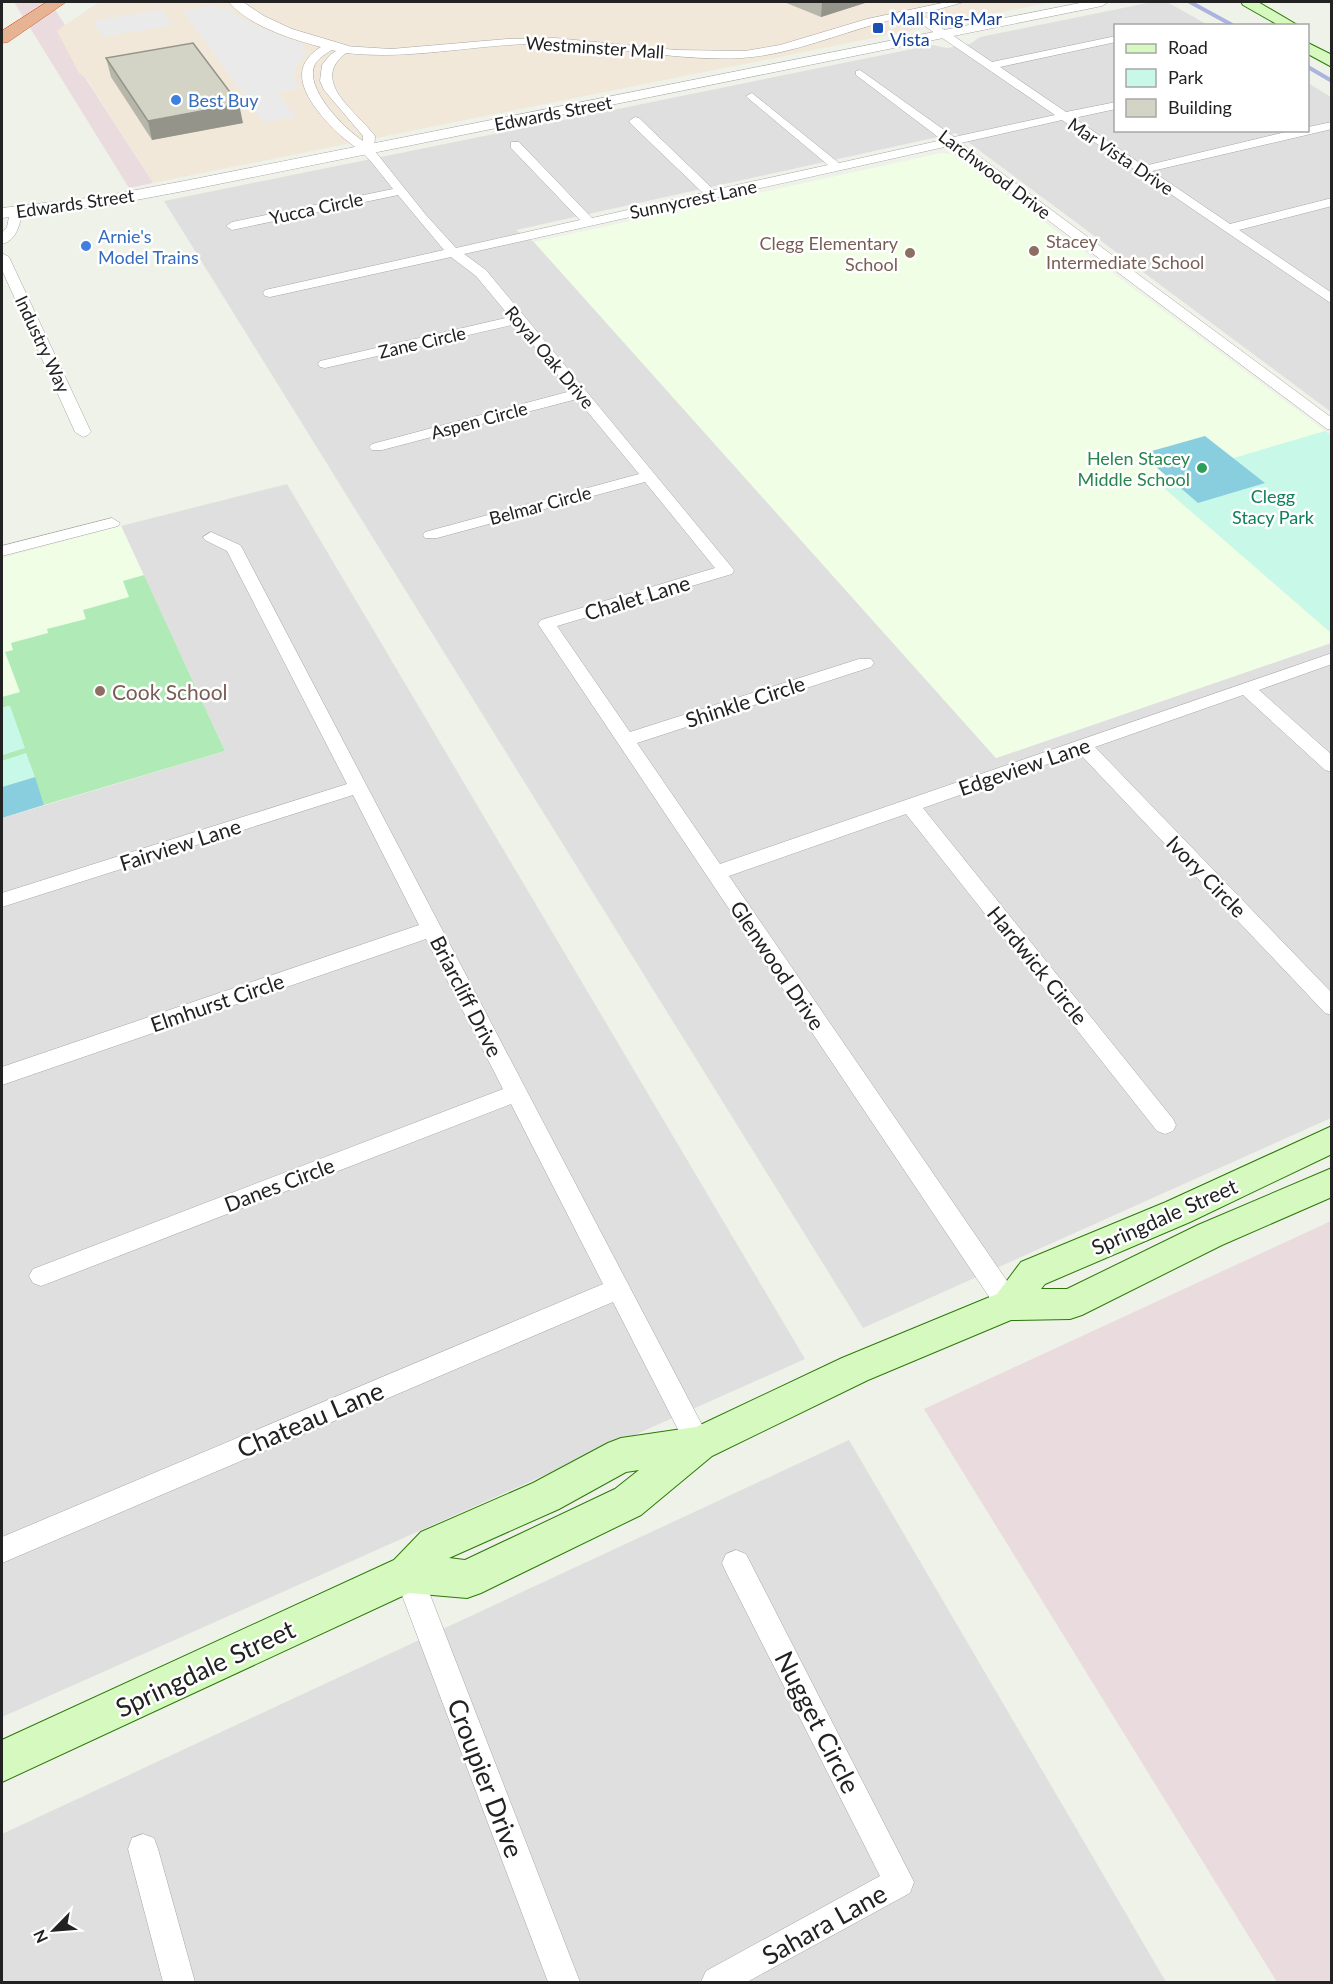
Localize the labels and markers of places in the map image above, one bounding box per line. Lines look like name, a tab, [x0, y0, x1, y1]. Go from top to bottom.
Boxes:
place label: Mall Ring-Mar Vista	[890, 7, 1002, 50]
marker: Mall Ring-Mar Vista	[871, 21, 885, 35]
place label: Best Buy	[188, 89, 259, 111]
marker: Best Buy	[169, 93, 183, 107]
place label: Arnie's Model Trains	[98, 225, 199, 268]
place label: Stacey Intermediate School	[1046, 230, 1204, 273]
place label: Clegg Elementary School	[759, 232, 899, 275]
marker: Arnie's Model Trains	[79, 239, 93, 253]
marker: Stacey Intermediate School	[1027, 244, 1041, 258]
marker: Clegg Elementary School	[903, 246, 917, 260]
place label: Helen Stacey Middle School	[1078, 447, 1191, 490]
marker: Helen Stacey Middle School	[1195, 461, 1209, 475]
place label: Cook School	[112, 679, 228, 704]
marker: Cook School	[93, 684, 107, 698]

